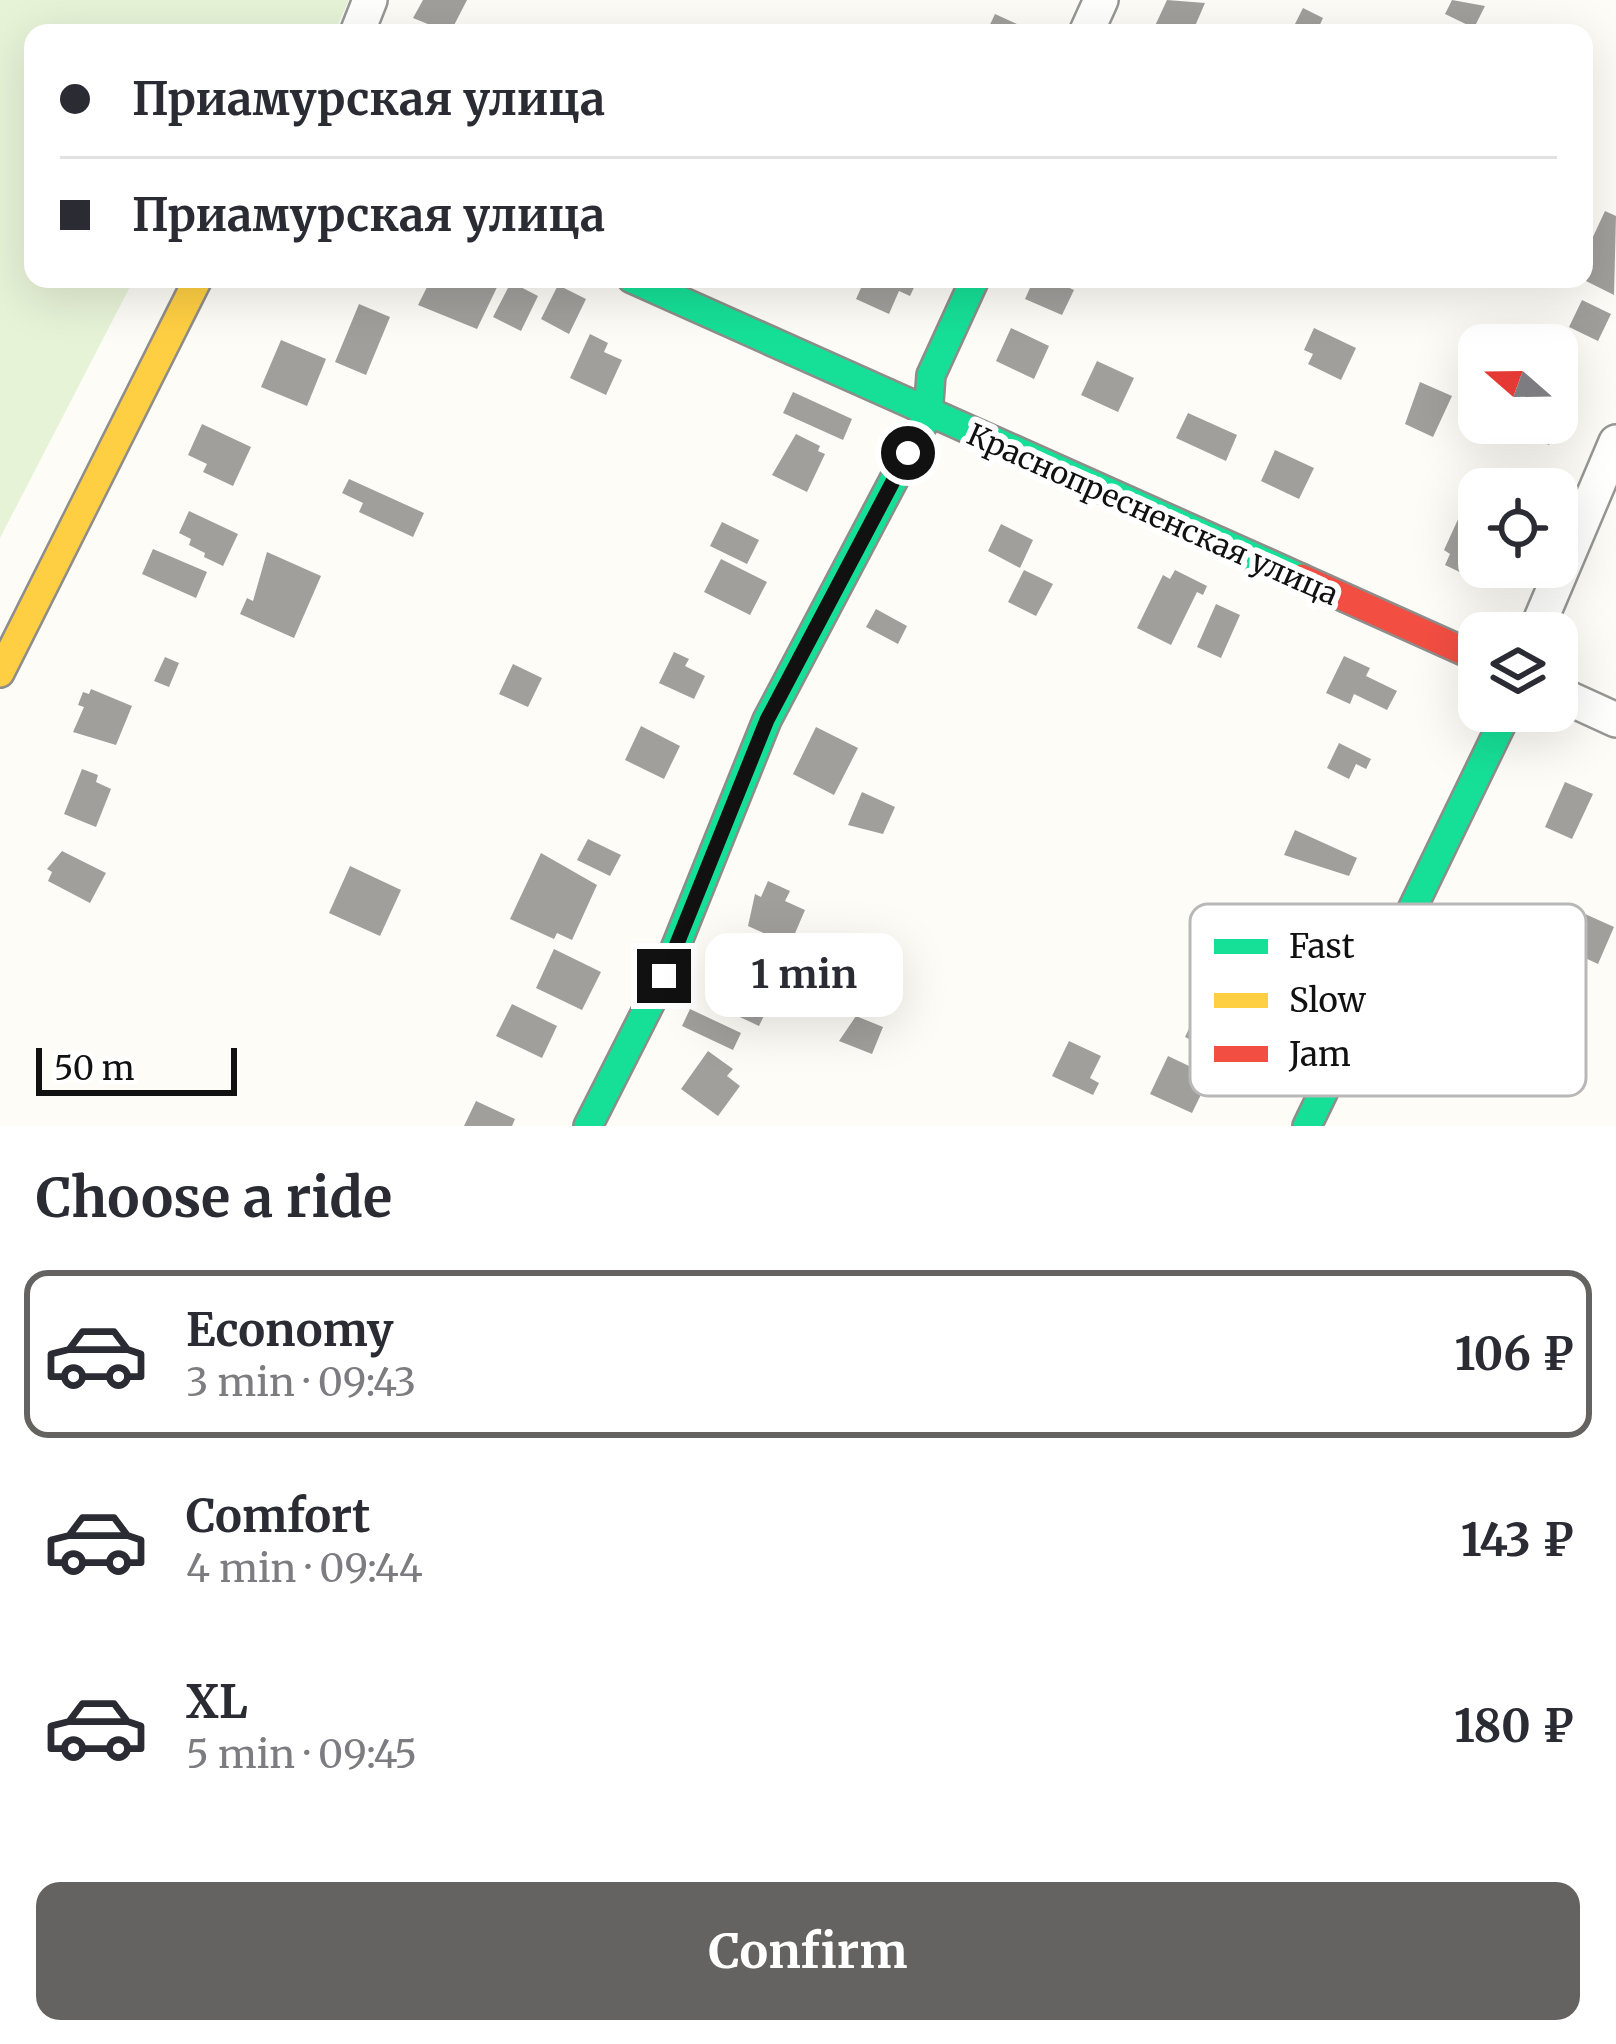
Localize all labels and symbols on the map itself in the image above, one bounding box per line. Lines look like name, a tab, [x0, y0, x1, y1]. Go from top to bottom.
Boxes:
north arrow	[1458, 324, 1578, 444]
street label: Краснопресненская улица	[962, 415, 1344, 613]
route start	[881, 426, 935, 480]
legend	[1190, 904, 1586, 1096]
text: Fast	[1289, 926, 1355, 967]
callout: 1 min	[706, 934, 904, 1018]
route end	[637, 949, 691, 1003]
text: Slow	[1289, 980, 1367, 1021]
text: Jam	[1288, 1034, 1351, 1075]
scale bar	[36, 1042, 237, 1095]

